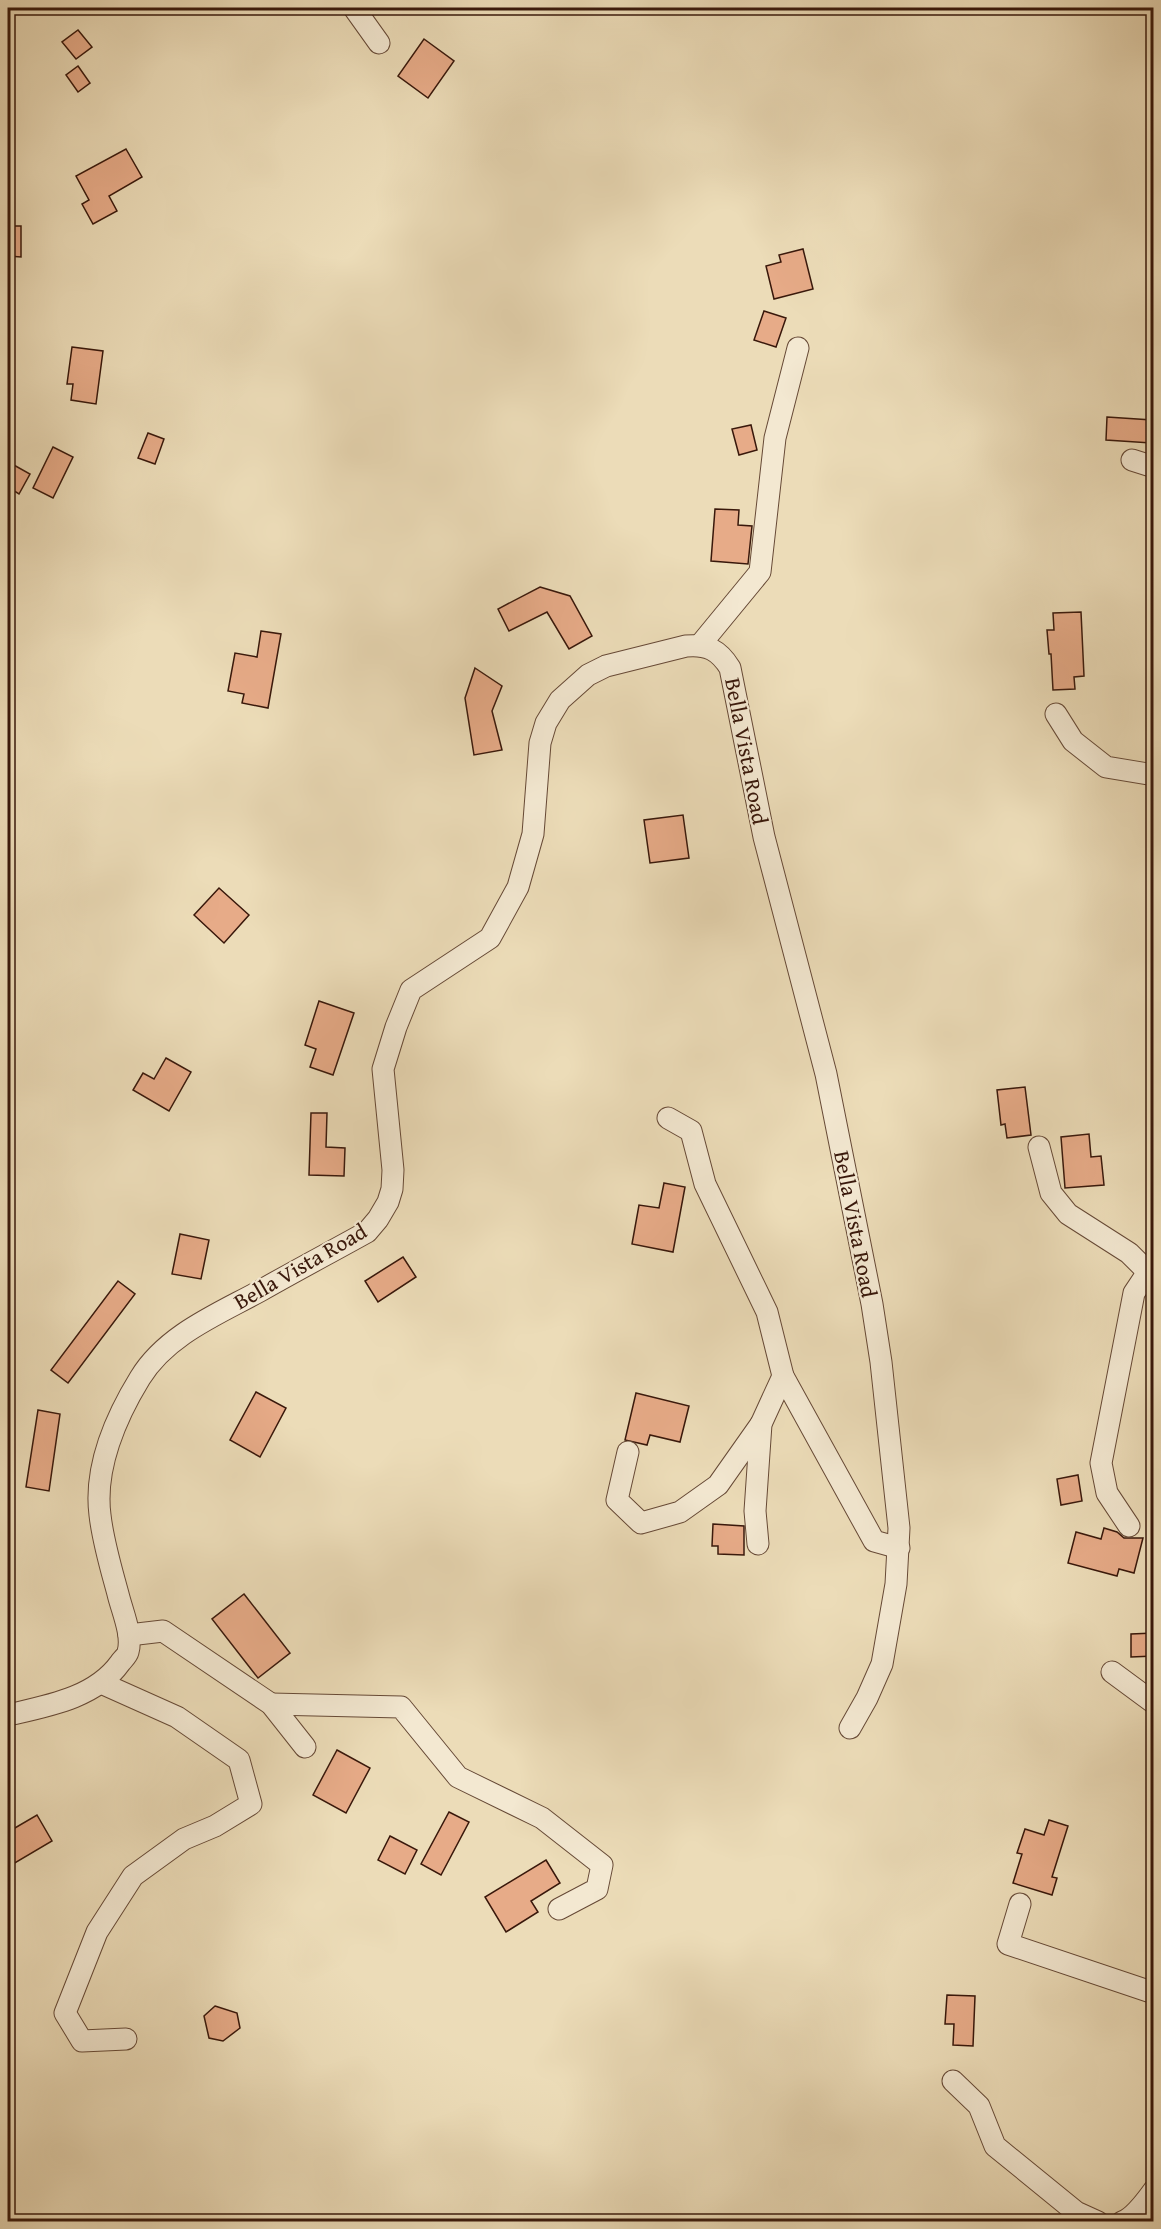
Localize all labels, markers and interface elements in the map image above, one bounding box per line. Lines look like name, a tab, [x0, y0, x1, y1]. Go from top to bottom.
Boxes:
street label: Bella Vista Road	[717, 675, 777, 827]
street label: Bella Vista Road	[826, 1148, 886, 1300]
street label: Bella Vista Road	[228, 1215, 373, 1317]

